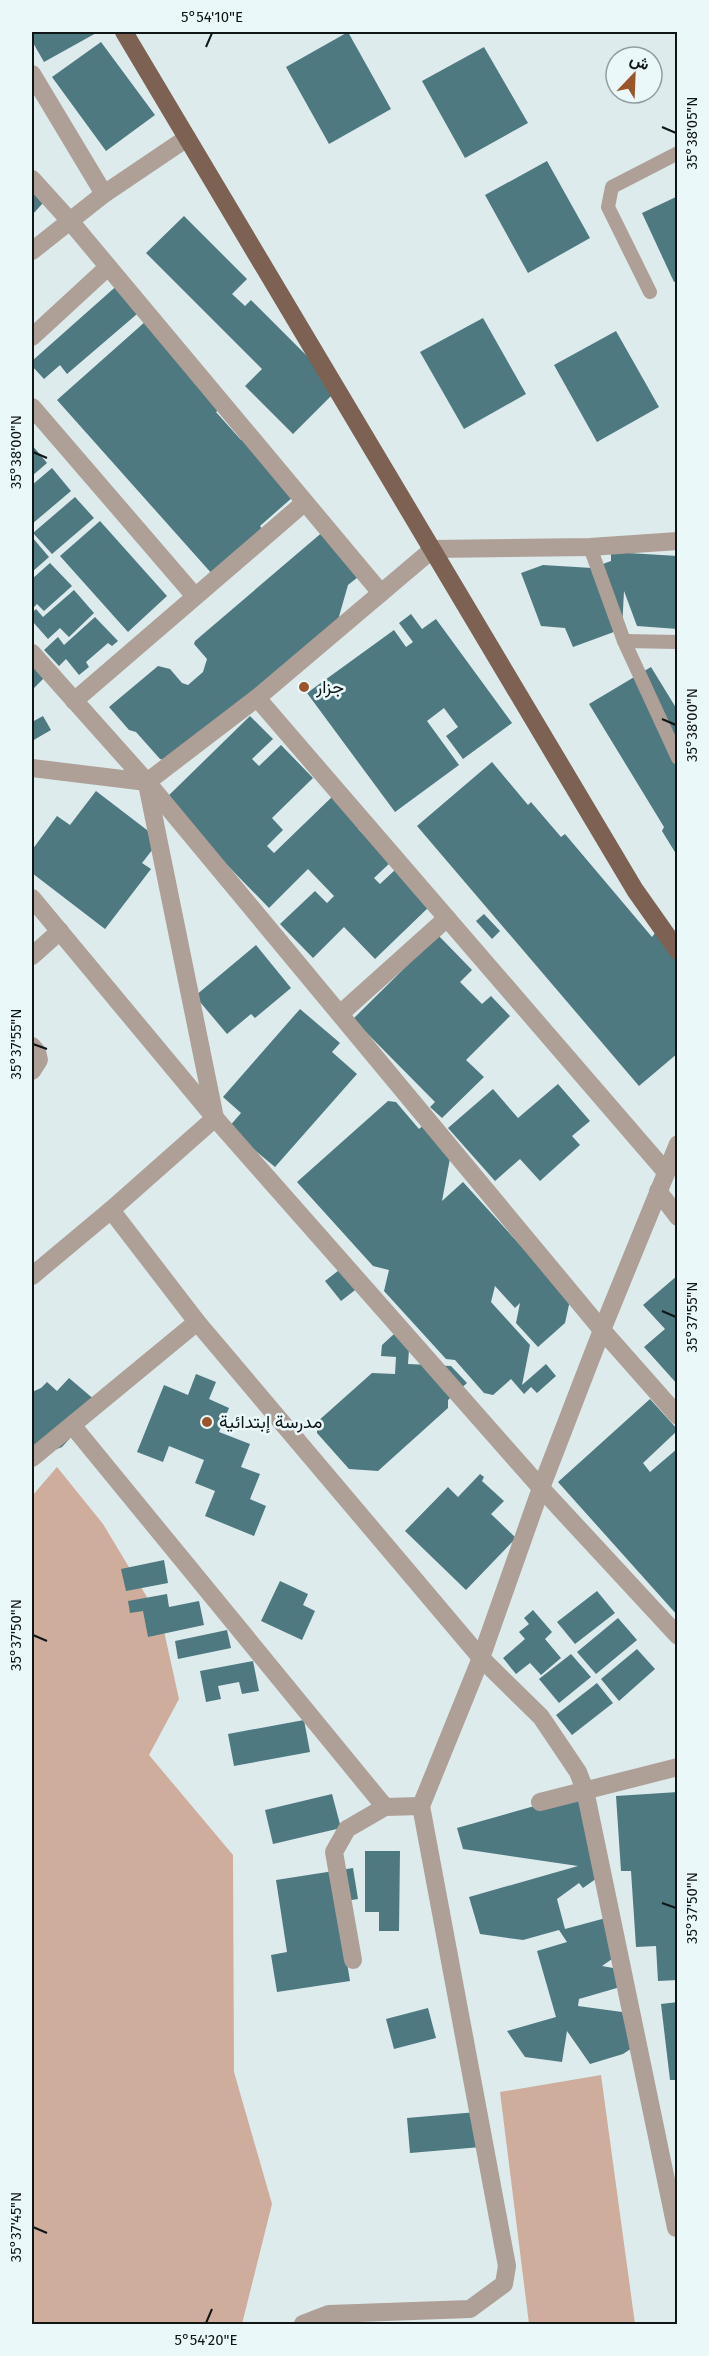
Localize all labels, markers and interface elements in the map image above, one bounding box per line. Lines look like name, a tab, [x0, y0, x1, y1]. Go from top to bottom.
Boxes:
text: 5°54'10"E	[181, 8, 243, 26]
north arrow	[604, 45, 664, 105]
text: ش	[627, 49, 652, 74]
text: 35°38'05"N	[683, 96, 701, 170]
text: 35°38'00"N	[7, 415, 25, 489]
place label: جزار	[315, 676, 344, 698]
marker: جزار	[297, 680, 311, 694]
text: 35°38'00"N	[683, 688, 701, 762]
text: 35°37'55"N	[7, 1009, 25, 1079]
text: 35°37'55"N	[683, 1282, 701, 1352]
place label: مدرسة إبتدائية	[219, 1411, 322, 1434]
marker: مدرسة إبتدائية	[200, 1415, 214, 1429]
text: 35°37'50"N	[7, 1599, 25, 1671]
text: 35°37'50"N	[683, 1872, 701, 1944]
text: 35°37'45"N	[7, 2192, 25, 2262]
text: 5°54'20"E	[175, 2331, 237, 2349]

